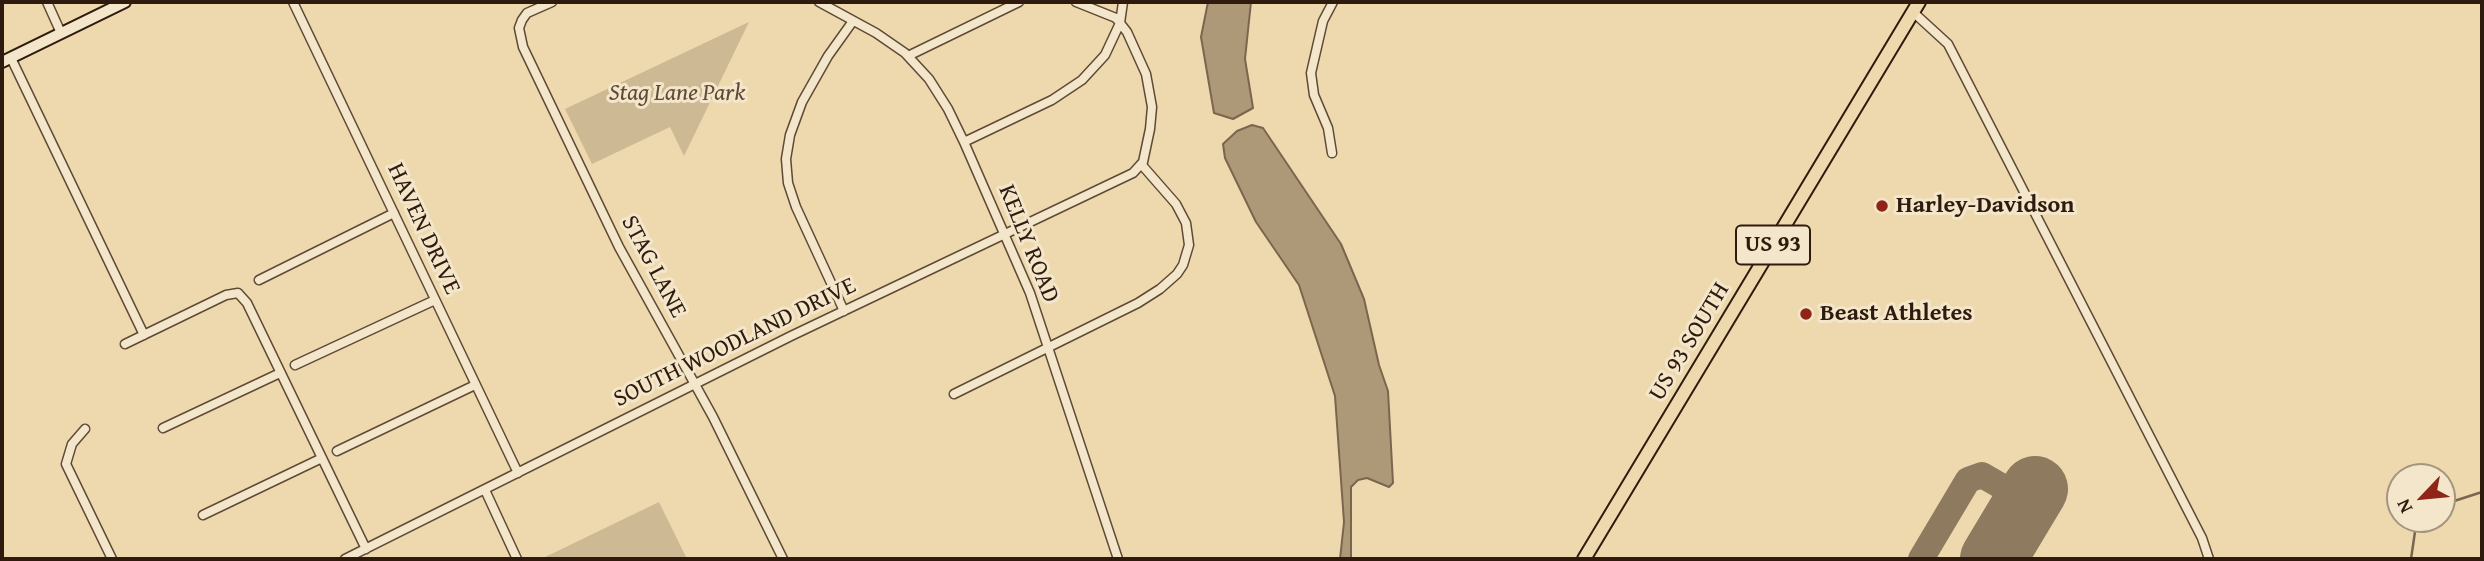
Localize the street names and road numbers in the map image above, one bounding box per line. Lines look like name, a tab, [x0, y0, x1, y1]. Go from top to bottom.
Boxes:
street label: HAVEN DRIVE	[380, 159, 466, 299]
street label: KELLY ROAD	[991, 181, 1065, 307]
street label: STAG LANE	[614, 211, 692, 323]
road number: US 93	[1736, 226, 1810, 264]
street label: SOUTH WOODLAND DRIVE	[609, 272, 861, 414]
street label: US 93 SOUTH	[1643, 278, 1737, 406]

